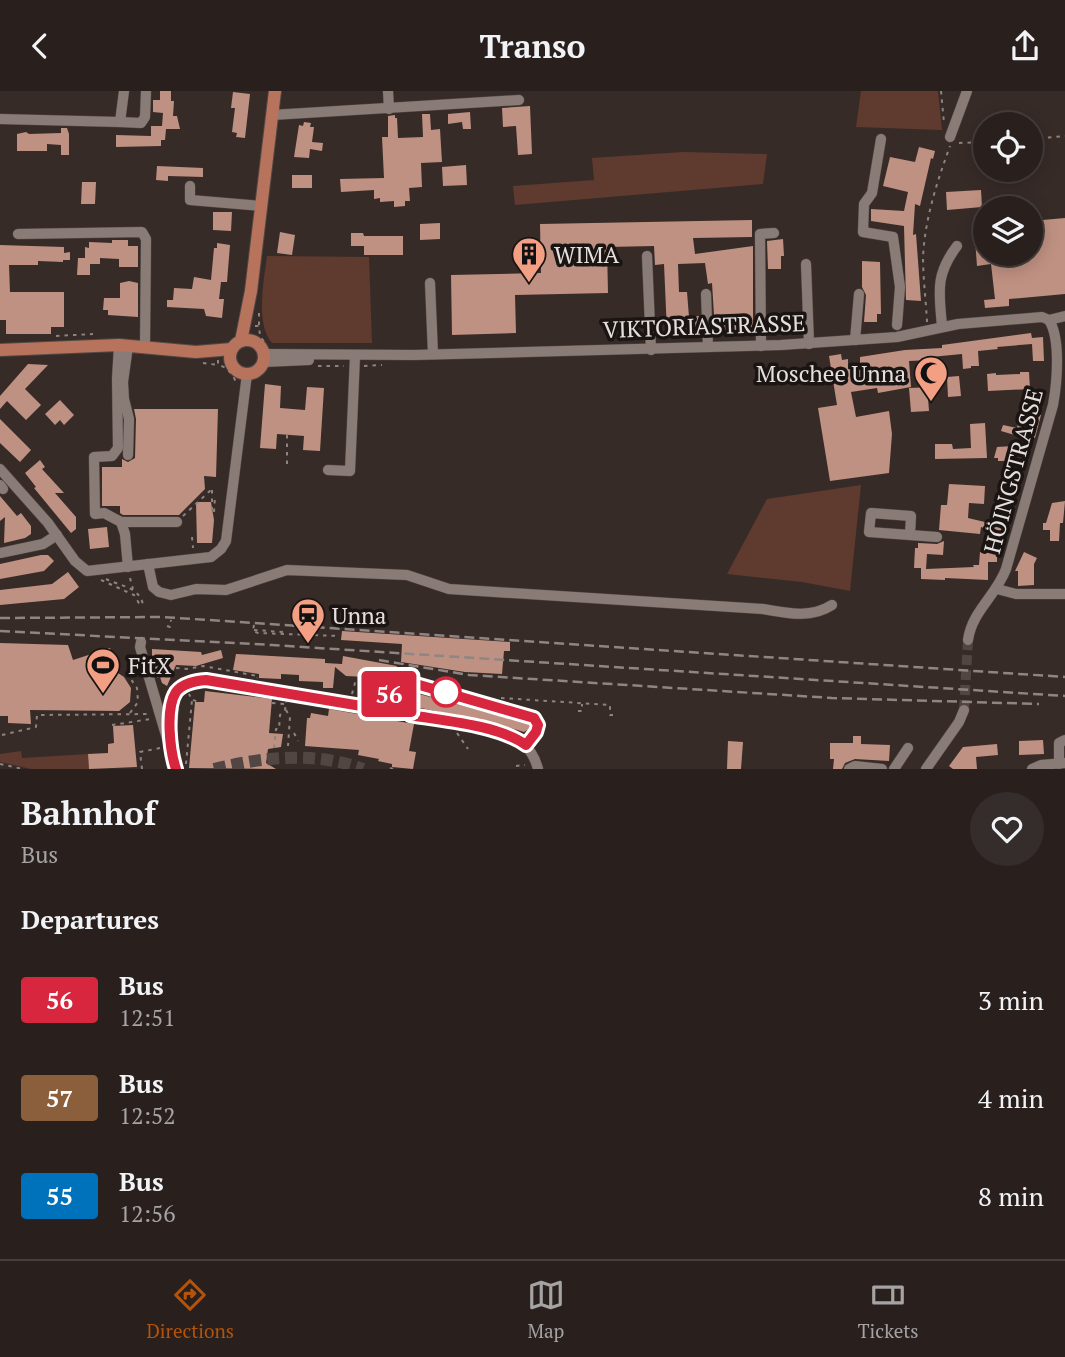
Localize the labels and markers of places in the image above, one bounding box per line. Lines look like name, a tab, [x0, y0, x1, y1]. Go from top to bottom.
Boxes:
building icon: WIMA	[510, 235, 548, 284]
place label: WIMA	[554, 239, 620, 270]
mosque icon: Moschee Unna	[912, 354, 950, 403]
place label: Moschee Unna	[756, 358, 906, 389]
station icon: Unna	[289, 596, 327, 645]
place label: Unna	[332, 600, 387, 631]
sports icon: FitX	[84, 646, 122, 695]
place label: FitX	[128, 650, 172, 681]
unlabelled marker	[431, 677, 461, 707]

